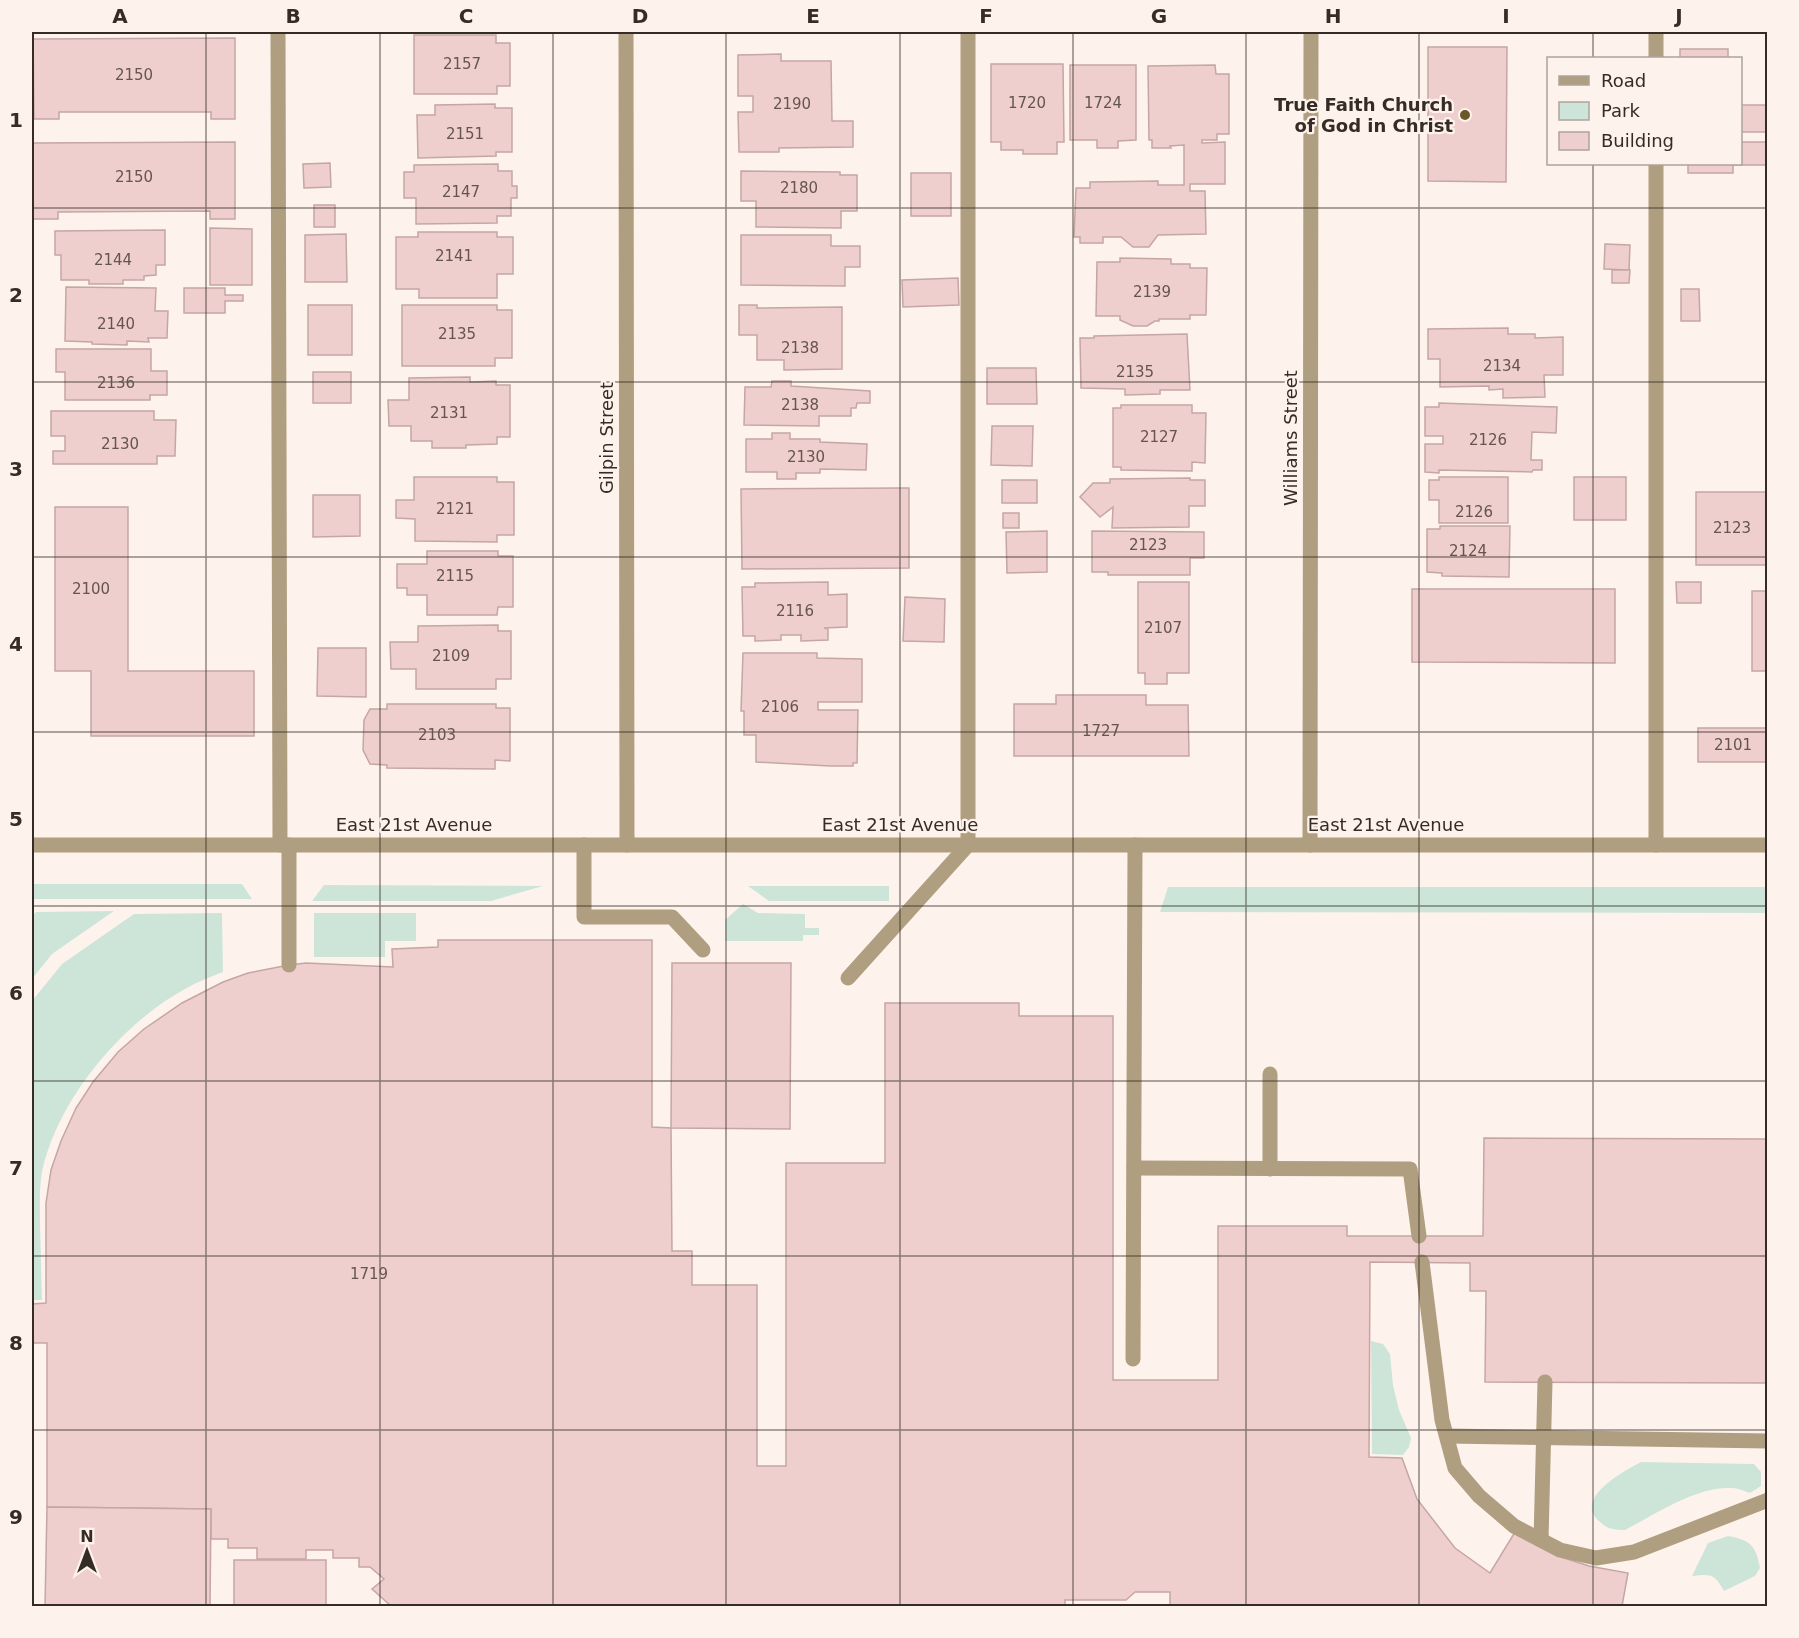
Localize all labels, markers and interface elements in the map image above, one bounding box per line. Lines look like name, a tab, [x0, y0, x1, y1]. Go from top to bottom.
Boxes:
text: A	[112, 4, 128, 28]
text: B	[285, 4, 301, 28]
text: C	[459, 4, 473, 28]
text: D	[632, 4, 648, 28]
text: E	[806, 4, 820, 28]
text: F	[979, 4, 993, 28]
text: G	[1151, 4, 1167, 28]
text: H	[1325, 4, 1341, 28]
text: I	[1502, 4, 1510, 28]
text: J	[1673, 4, 1683, 28]
house number: 2157	[443, 55, 481, 73]
legend	[1547, 57, 1742, 165]
house number: 2150	[115, 66, 153, 84]
text: Road	[1601, 70, 1646, 91]
house number: 1720	[1008, 94, 1046, 112]
house number: 1724	[1084, 94, 1122, 112]
place label: True Faith Church of God in Christ	[1274, 94, 1453, 136]
house number: 2190	[773, 95, 811, 113]
text: Park	[1601, 100, 1640, 121]
text: 1	[9, 108, 23, 132]
marker: True Faith Church of God in Christ	[1458, 108, 1472, 122]
house number: 2151	[446, 125, 484, 143]
text: Building	[1601, 130, 1674, 151]
house number: 2150	[115, 168, 153, 186]
house number: 2180	[780, 179, 818, 197]
house number: 2147	[442, 183, 480, 201]
house number: 2141	[435, 247, 473, 265]
house number: 2144	[94, 251, 132, 269]
text: 2	[9, 283, 23, 307]
house number: 2139	[1133, 283, 1171, 301]
house number: 2140	[97, 315, 135, 333]
house number: 2135	[438, 325, 476, 343]
house number: 2138	[781, 339, 819, 357]
house number: 2134	[1483, 357, 1521, 375]
house number: 2135	[1116, 363, 1154, 381]
street label: Williams Street	[1280, 370, 1301, 506]
house number: 2136	[97, 374, 135, 392]
street label: Gilpin Street	[596, 382, 617, 494]
house number: 2138	[781, 396, 819, 414]
house number: 2131	[430, 404, 468, 422]
house number: 2127	[1140, 428, 1178, 446]
house number: 2126	[1469, 431, 1507, 449]
house number: 2130	[101, 435, 139, 453]
house number: 2130	[787, 448, 825, 466]
text: 3	[9, 457, 23, 481]
house number: 2121	[436, 500, 474, 518]
house number: 2126	[1455, 503, 1493, 521]
house number: 2123	[1713, 519, 1751, 537]
house number: 2123	[1129, 536, 1167, 554]
house number: 2124	[1449, 542, 1487, 560]
house number: 2115	[436, 567, 474, 585]
house number: 2100	[72, 580, 110, 598]
house number: 2116	[776, 602, 814, 620]
house number: 2107	[1144, 619, 1182, 637]
text: 4	[9, 632, 23, 656]
house number: 2109	[432, 647, 470, 665]
house number: 2106	[761, 698, 799, 716]
house number: 1727	[1082, 722, 1120, 740]
house number: 2103	[418, 726, 456, 744]
house number: 2101	[1714, 736, 1752, 754]
text: 5	[9, 807, 23, 831]
street label: East 21st Avenue	[336, 814, 492, 835]
street label: East 21st Avenue	[822, 814, 978, 835]
street label: East 21st Avenue	[1308, 814, 1464, 835]
text: 6	[9, 981, 23, 1005]
text: 7	[9, 1156, 23, 1180]
house number: 1719	[350, 1265, 388, 1283]
text: 8	[9, 1331, 23, 1355]
text: 9	[9, 1505, 23, 1529]
north arrow	[57, 1521, 117, 1581]
text: N	[80, 1527, 94, 1546]

